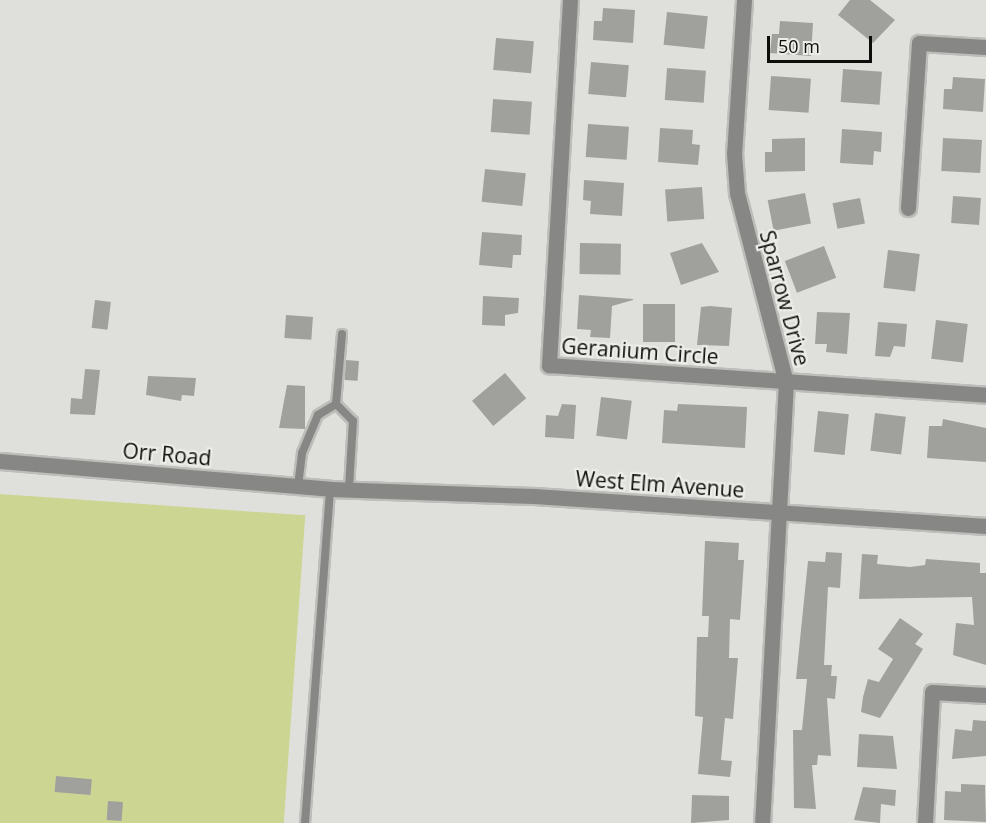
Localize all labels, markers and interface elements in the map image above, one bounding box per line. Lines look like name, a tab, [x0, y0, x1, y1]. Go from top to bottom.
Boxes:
scale bar	[770, 24, 875, 62]
text: 50 m	[778, 34, 820, 58]
street label: Sparrow Drive	[755, 228, 815, 368]
street label: Geranium Circle	[561, 333, 719, 369]
street label: Orr Road	[122, 438, 212, 470]
street label: West Elm Avenue	[575, 466, 745, 502]

